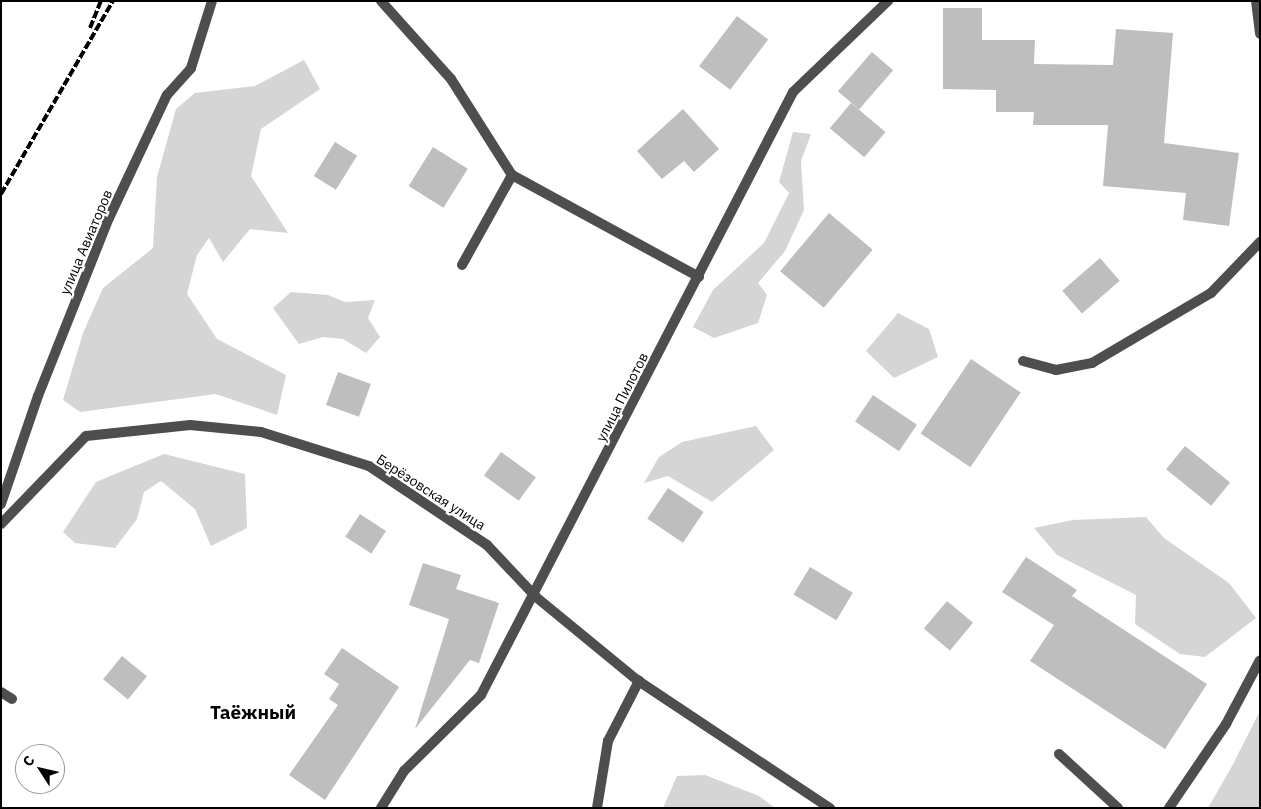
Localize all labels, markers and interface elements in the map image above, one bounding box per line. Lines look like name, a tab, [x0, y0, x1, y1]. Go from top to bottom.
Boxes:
street label: улица Авиаторов	[56, 187, 116, 297]
street label: улица Пилотов	[592, 350, 652, 444]
street label: Берёзовская улица	[373, 450, 489, 534]
district label: Таёжный	[210, 702, 296, 724]
north arrow	[15, 744, 65, 794]
text: С	[19, 752, 39, 770]

